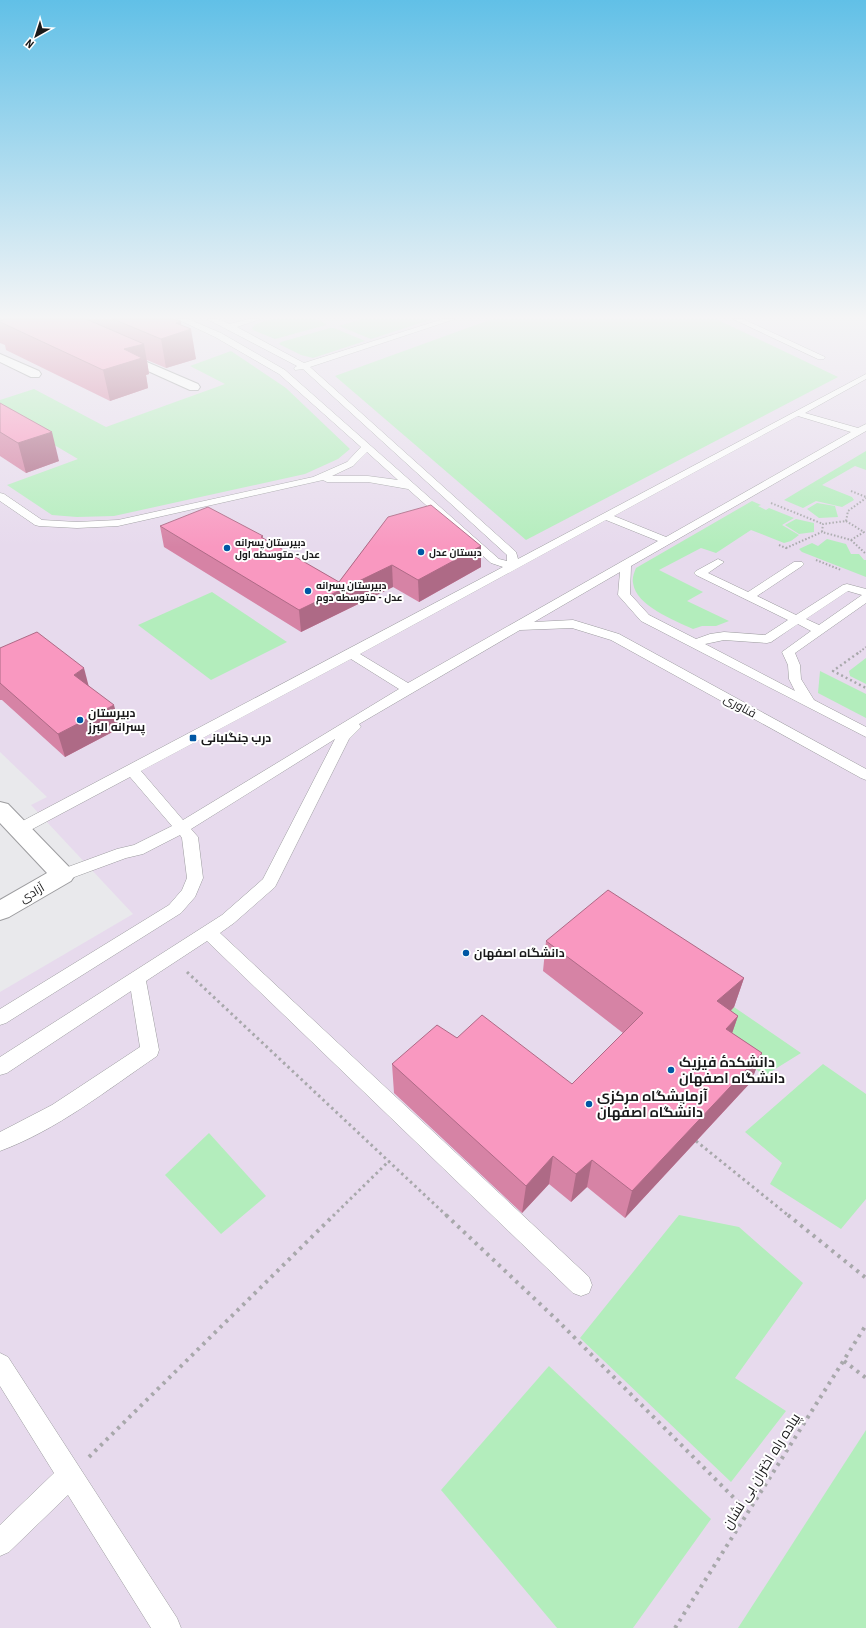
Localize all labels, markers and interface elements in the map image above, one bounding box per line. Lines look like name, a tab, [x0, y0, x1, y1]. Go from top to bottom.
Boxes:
north arrow	[16, 16, 56, 56]
text: N	[23, 36, 37, 51]
place label: دبیرستان پسرانه عدل - متوسطه اول	[235, 537, 320, 561]
marker: دبیرستان پسرانه عدل - متوسطه اول	[222, 543, 232, 553]
marker: دبستان عدل	[416, 547, 426, 557]
place label: دبستان عدل	[429, 547, 482, 559]
place label: دبیرستان پسرانه عدل - متوسطه دوم	[316, 580, 403, 605]
marker: دبیرستان پسرانه عدل - متوسطه دوم	[303, 586, 313, 596]
street label: فناوری	[721, 691, 759, 721]
place label: دبیرستان پسرانه البرز	[87, 706, 146, 736]
marker: دبیرستان پسرانه البرز	[75, 715, 85, 725]
place label: درب جنگلبانی	[201, 731, 271, 746]
marker: درب جنگلبانی	[188, 733, 198, 743]
street label: آزادی	[17, 880, 47, 906]
place label: دانشگاه اصفهان	[474, 946, 565, 961]
marker: دانشگاه اصفهان	[461, 948, 471, 958]
place label: دانشکدهٔ فیزیک دانشگاه اصفهان	[679, 1054, 785, 1087]
marker: دانشکدهٔ فیزیک دانشگاه اصفهان	[666, 1065, 676, 1075]
place label: آزمایشگاه مرکزی دانشگاه اصفهان	[597, 1088, 708, 1121]
marker: آزمایشگاه مرکزی دانشگاه اصفهان	[584, 1099, 594, 1109]
street label: پیاده راه اختران بی نشان	[719, 1410, 805, 1533]

